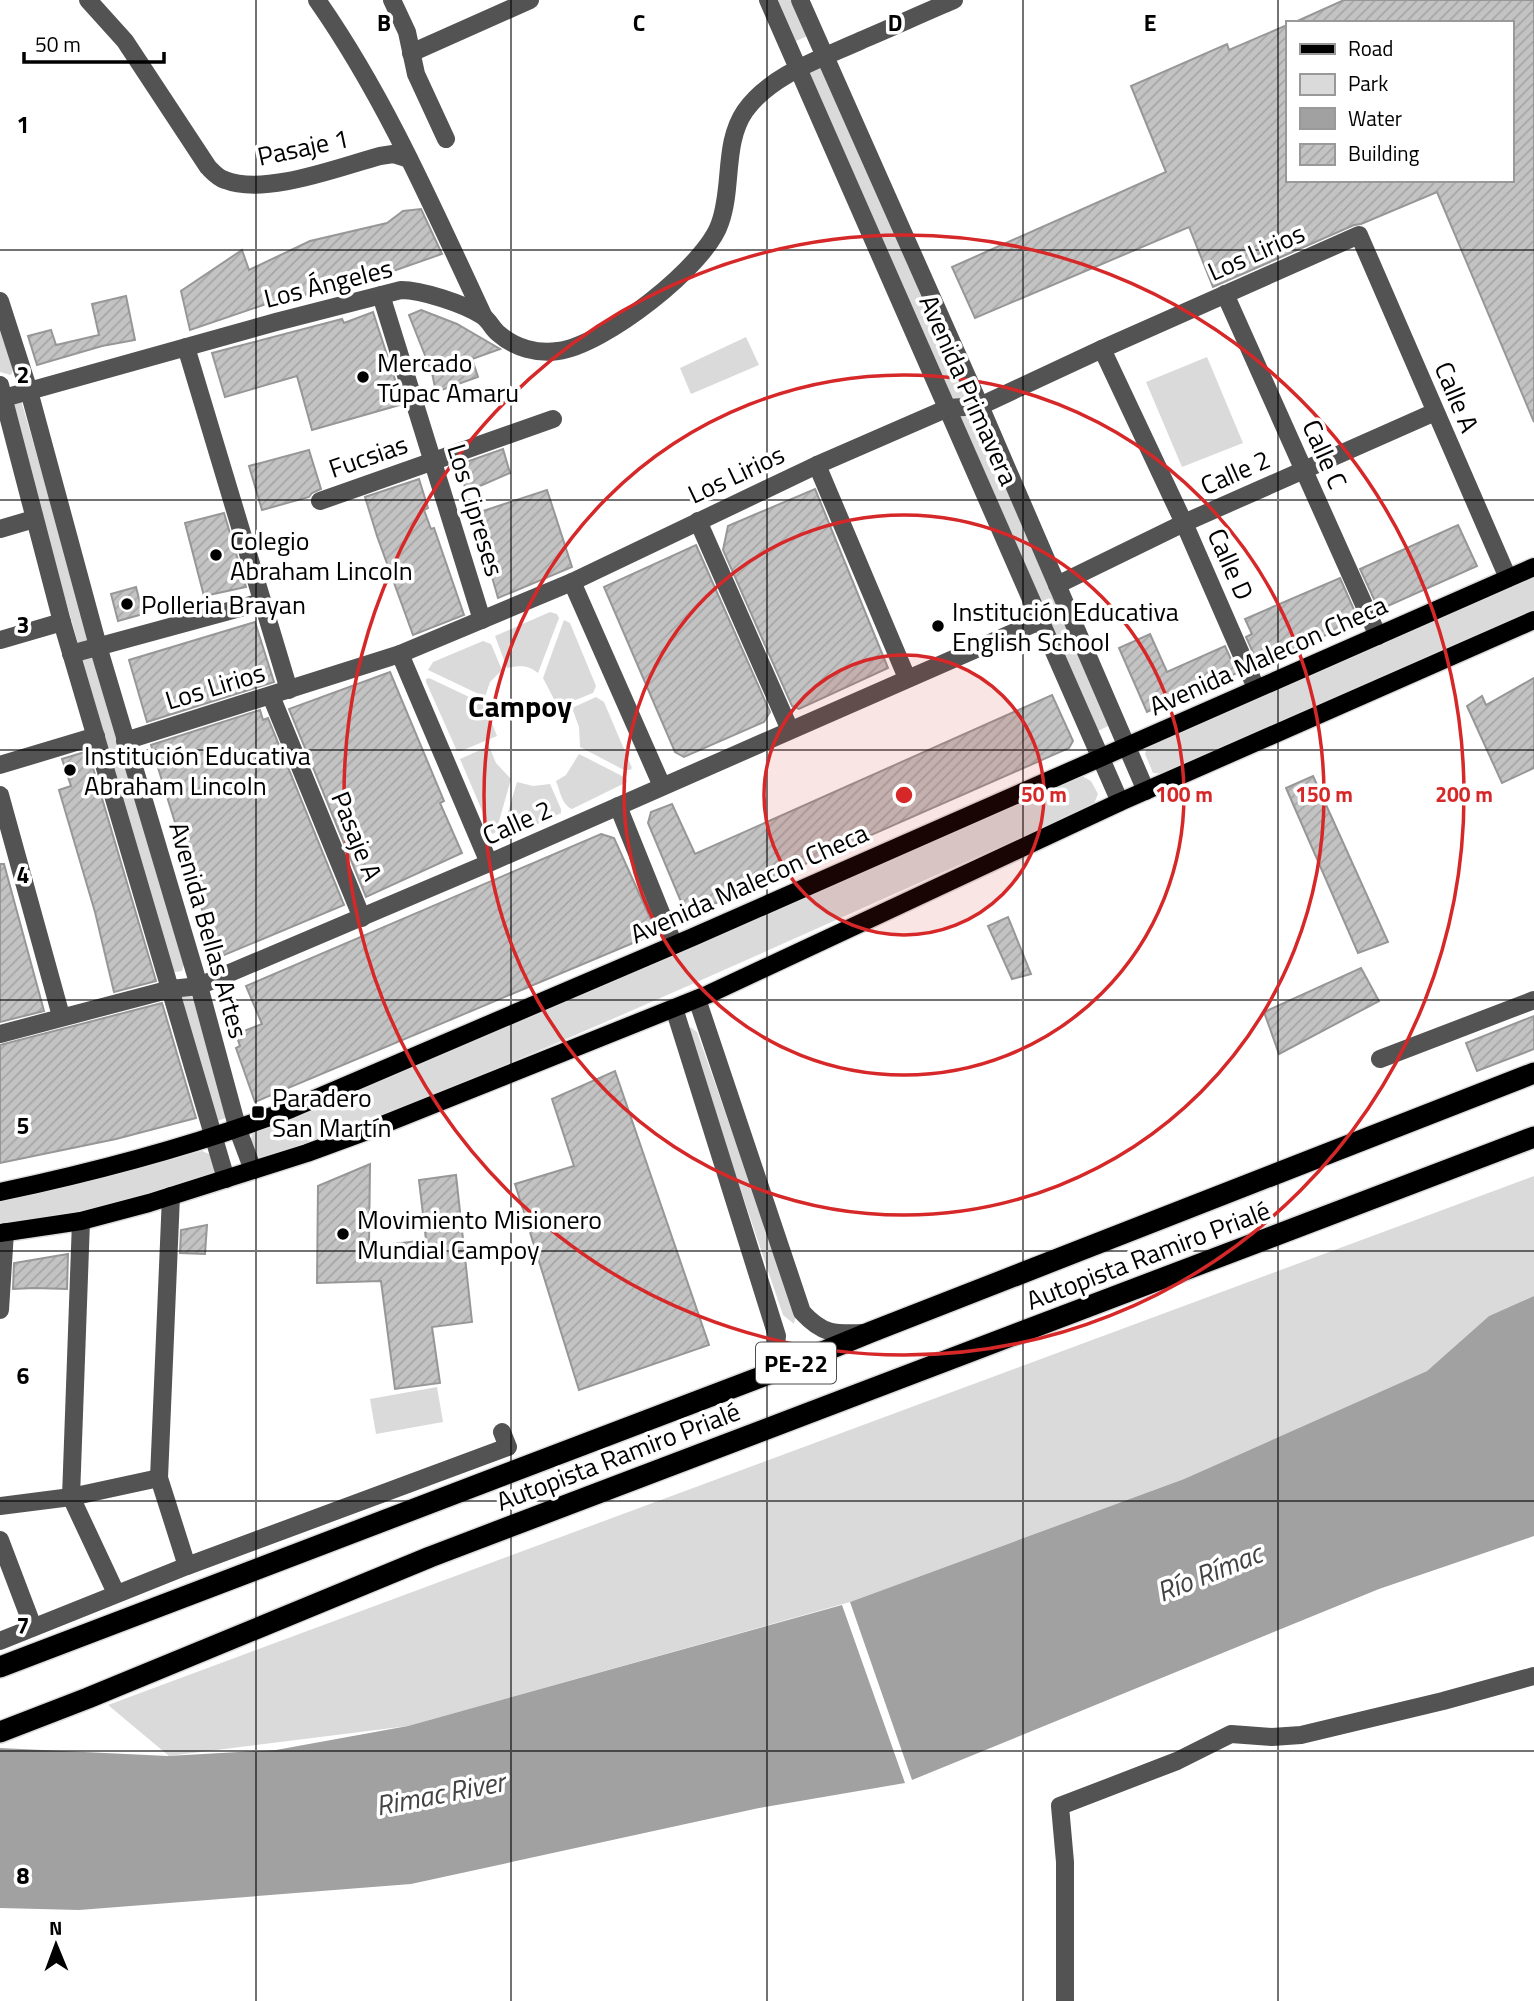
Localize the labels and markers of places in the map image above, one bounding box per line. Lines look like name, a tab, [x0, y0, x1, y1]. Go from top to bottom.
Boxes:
place label: Mercado Túpac Amaru	[377, 343, 519, 412]
marker: Mercado Túpac Amaru	[355, 369, 371, 385]
place label: Colegio Abraham Lincoln	[230, 521, 413, 590]
marker: Colegio Abraham Lincoln	[208, 547, 224, 563]
place label: Polleria Brayan	[141, 585, 306, 624]
place label: Institución Educativa English School	[952, 592, 1179, 661]
marker: Polleria Brayan	[119, 596, 135, 612]
marker: Institución Educativa English School	[930, 618, 946, 634]
place label: Institución Educativa Abraham Lincoln	[84, 736, 311, 805]
marker: Institución Educativa Abraham Lincoln	[62, 762, 78, 778]
centre of rings	[892, 783, 916, 807]
place label: Paradero San Martín	[272, 1078, 391, 1147]
marker: Paradero San Martín	[250, 1104, 266, 1120]
place label: Movimiento Misionero Mundial Campoy	[357, 1200, 602, 1269]
marker: Movimiento Misionero Mundial Campoy	[335, 1226, 351, 1242]

